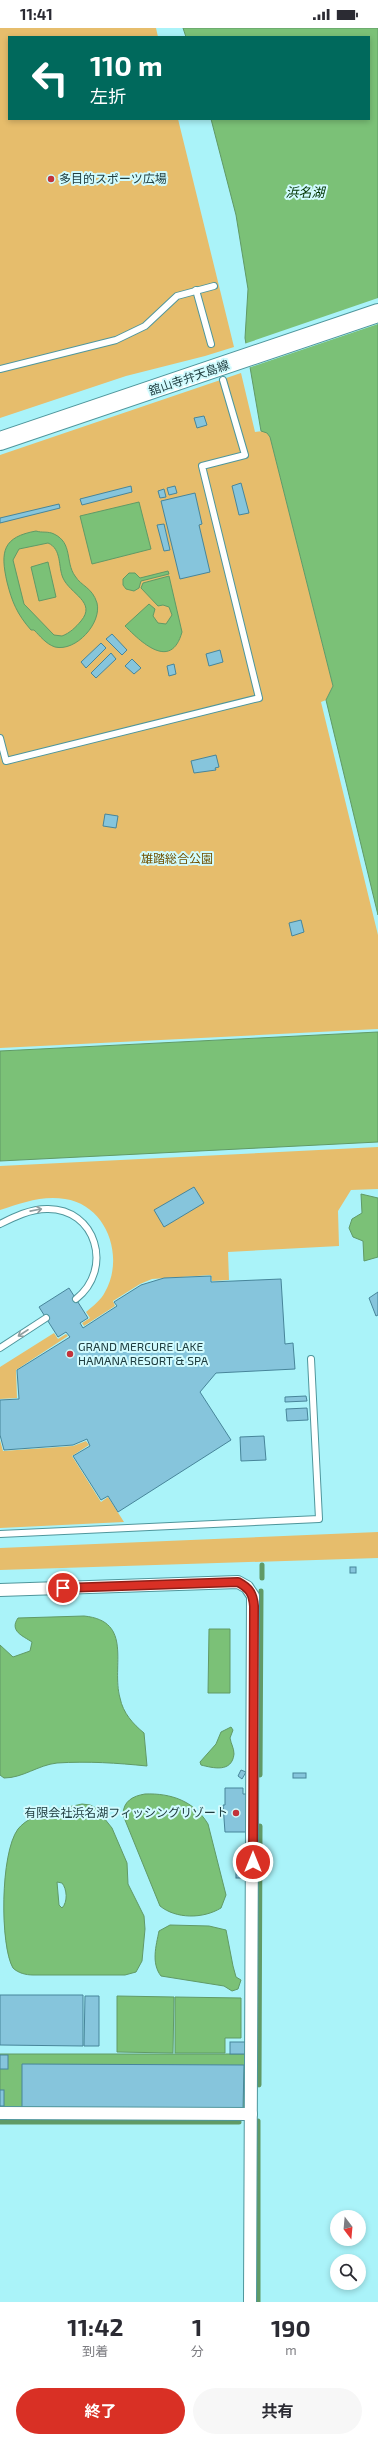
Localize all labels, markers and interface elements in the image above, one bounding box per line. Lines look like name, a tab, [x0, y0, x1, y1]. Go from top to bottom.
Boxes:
text: 11:41	[20, 5, 53, 23]
text: 110 m	[90, 48, 163, 82]
icon: left	[24, 52, 76, 104]
text: 左折	[90, 85, 126, 107]
place label: 多目的スポーツ広場	[59, 171, 167, 185]
marker: 多目的スポーツ広場	[46, 174, 56, 184]
water label: 浜名湖	[285, 184, 326, 200]
street label: 舘山寺弁天島線	[147, 357, 231, 397]
park label: 雄踏総合公園	[141, 851, 213, 865]
one-way arrow	[29, 1206, 42, 1214]
one-way arrow	[17, 1330, 29, 1338]
place label: GRAND MERCURE LAKE HAMANA RESORT & SPA	[78, 1339, 209, 1367]
marker: GRAND MERCURE LAKE HAMANA RESORT & SPA	[65, 1349, 75, 1359]
pin	[46, 1571, 80, 1605]
icon: arrive	[52, 1577, 74, 1599]
place label: 有限会社浜名湖フィッシングリゾート	[24, 1805, 228, 1819]
marker: 有限会社浜名湖フィッシングリゾート	[231, 1808, 241, 1818]
position arrow	[232, 1841, 274, 1883]
north arrow	[330, 2210, 366, 2246]
map controls	[330, 2210, 366, 2290]
button: search	[330, 2254, 366, 2290]
text: 11:42	[67, 2312, 123, 2341]
text: 1	[192, 2312, 202, 2341]
text: 190	[271, 2313, 311, 2342]
text: m	[285, 2342, 297, 2358]
text: 到着	[82, 2343, 108, 2359]
text: 分	[191, 2343, 204, 2359]
button: 終了	[16, 2388, 185, 2434]
button: 共有	[193, 2388, 362, 2434]

